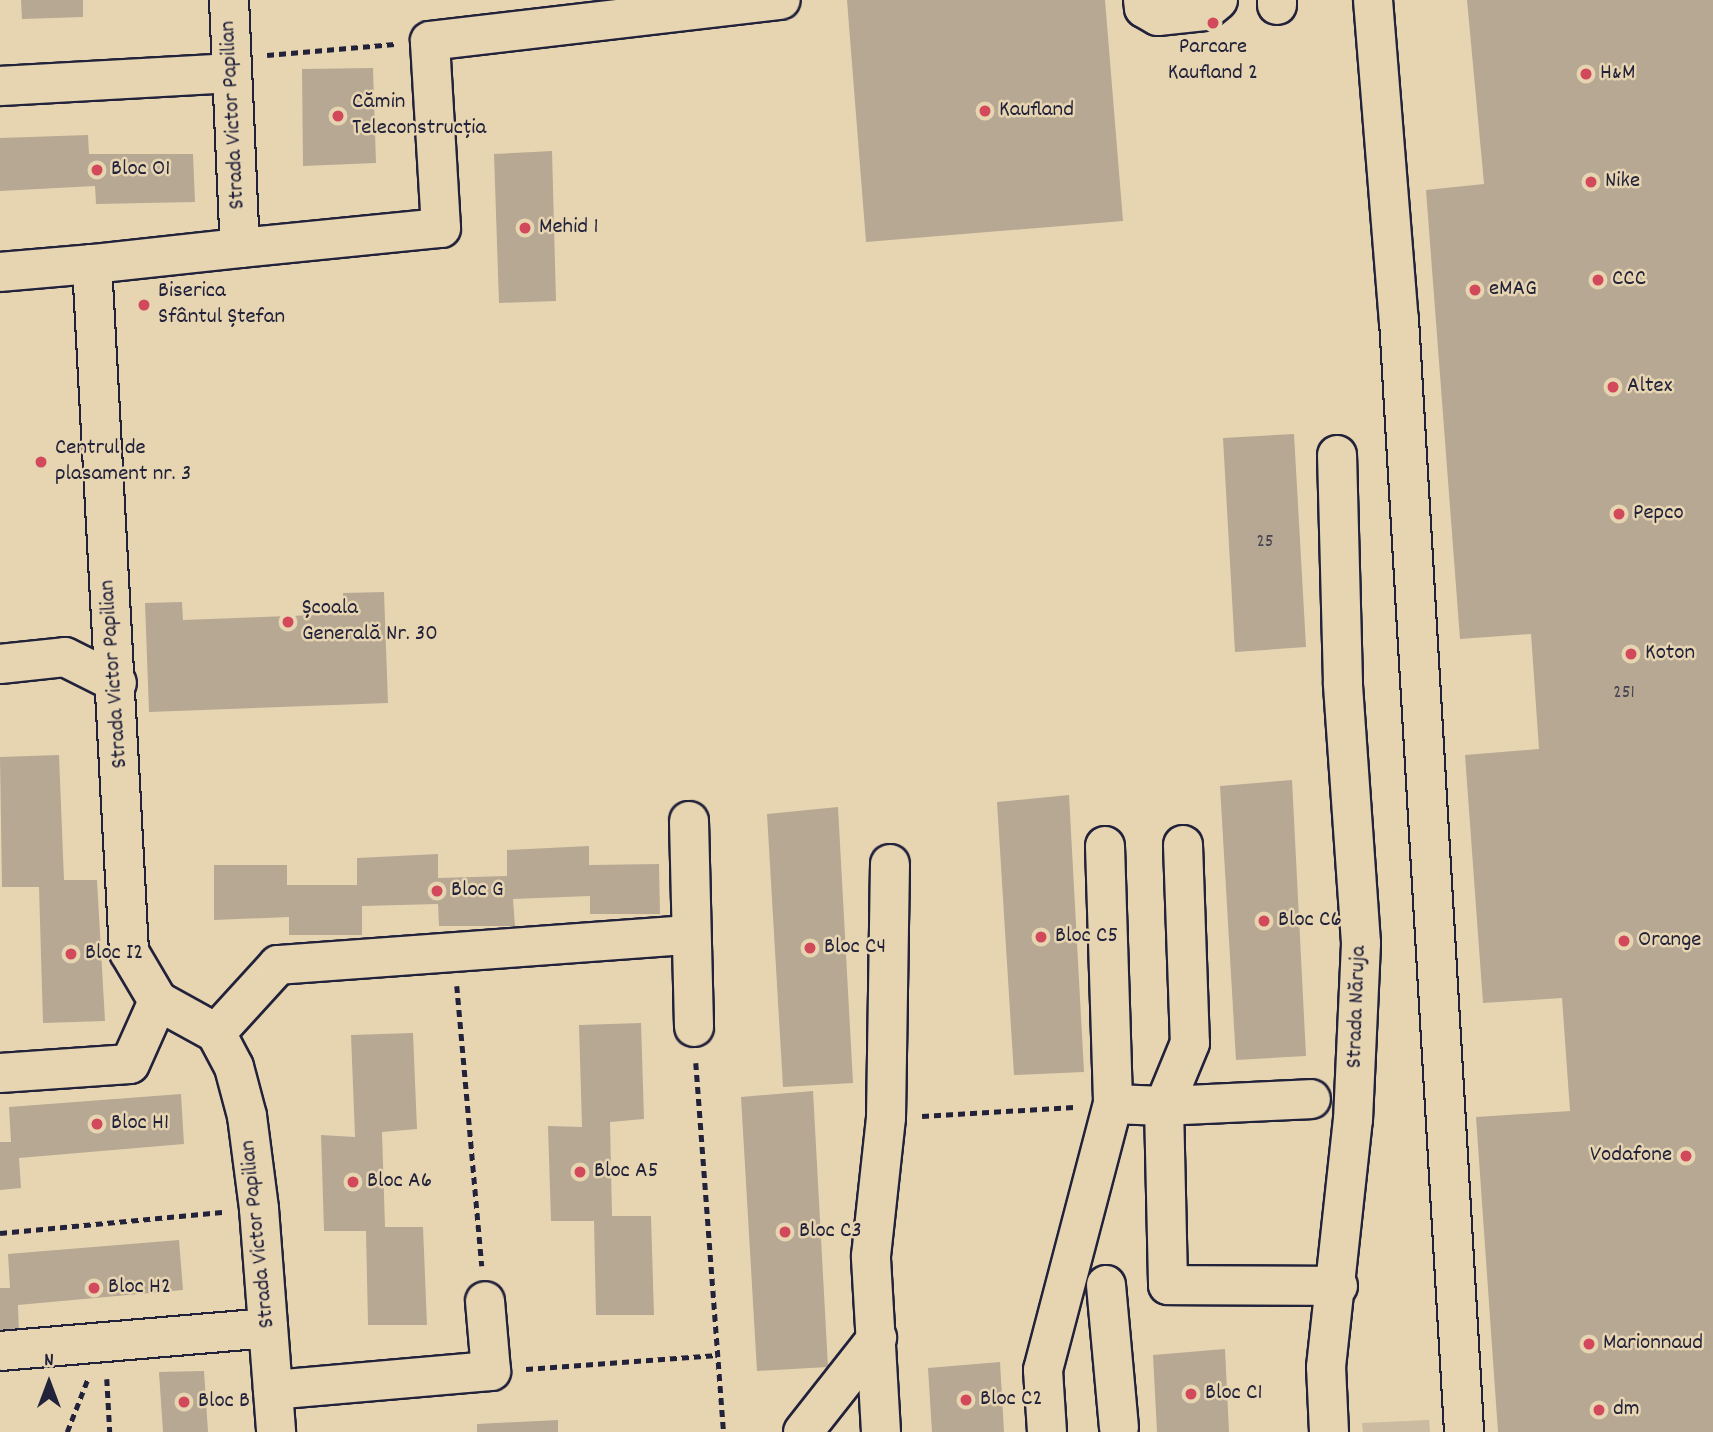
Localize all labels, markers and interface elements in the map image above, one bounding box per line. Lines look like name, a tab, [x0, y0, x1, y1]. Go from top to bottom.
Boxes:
marker: Parcare Kaufland 2	[1205, 15, 1221, 31]
street label: Strada Victor Papilian	[215, 20, 253, 210]
place label: Parcare Kaufland 2	[1168, 34, 1258, 88]
place label: H&M	[1600, 60, 1635, 88]
marker: H&M	[1578, 66, 1594, 82]
place label: Cămin Teleconstrucția	[352, 89, 486, 143]
place label: Kaufland	[999, 97, 1074, 125]
marker: Kaufland	[977, 103, 993, 119]
marker: Cămin Teleconstrucția	[330, 108, 346, 124]
place label: Bloc O1	[111, 156, 170, 184]
marker: Bloc O1	[89, 162, 105, 178]
place label: Nike	[1605, 168, 1640, 196]
marker: Nike	[1583, 174, 1599, 190]
place label: Mehid 1	[539, 214, 598, 242]
marker: Mehid 1	[517, 220, 533, 236]
place label: CCC	[1612, 266, 1646, 294]
marker: CCC	[1590, 272, 1606, 288]
place label: eMAG	[1489, 276, 1537, 304]
place label: Biserica Sfântul Ștefan	[158, 278, 285, 332]
marker: eMAG	[1467, 282, 1483, 298]
marker: Biserica Sfântul Ștefan	[136, 297, 152, 313]
place label: Altex	[1627, 373, 1672, 401]
marker: Altex	[1605, 379, 1621, 395]
place label: Centrul de plasament nr. 3	[55, 435, 191, 489]
marker: Centrul de plasament nr. 3	[33, 454, 49, 470]
place label: Pepco	[1633, 500, 1684, 528]
marker: Pepco	[1611, 506, 1627, 522]
house number: 25	[1256, 532, 1274, 554]
street label: Strada Victor Papilian	[95, 579, 135, 769]
place label: Școala Generală Nr. 30	[302, 595, 438, 649]
marker: Școala Generală Nr. 30	[280, 614, 296, 630]
place label: Koton	[1645, 640, 1695, 668]
marker: Koton	[1623, 646, 1639, 662]
house number: 251	[1613, 683, 1635, 705]
place label: Bloc G	[451, 877, 504, 905]
marker: Bloc G	[429, 883, 445, 899]
place label: Bloc C6	[1278, 907, 1342, 935]
marker: Bloc C6	[1256, 913, 1272, 929]
place label: Bloc C5	[1055, 923, 1118, 951]
place label: Orange	[1638, 927, 1701, 955]
marker: Bloc C5	[1033, 929, 1049, 945]
marker: Orange	[1616, 933, 1632, 949]
place label: Bloc C4	[824, 934, 886, 962]
place label: Bloc I2	[85, 940, 143, 968]
marker: Bloc C4	[802, 940, 818, 956]
street label: Strada Năruja	[1342, 945, 1374, 1069]
marker: Bloc I2	[63, 946, 79, 962]
place label: Bloc H1	[111, 1110, 169, 1138]
marker: Bloc H1	[89, 1116, 105, 1132]
street label: Strada Victor Papilian	[235, 1139, 283, 1329]
place label: Vodafone	[1590, 1142, 1672, 1170]
marker: Vodafone	[1678, 1148, 1694, 1164]
place label: Bloc A5	[594, 1158, 658, 1186]
marker: Bloc A5	[572, 1164, 588, 1180]
place label: Bloc A6	[367, 1168, 432, 1196]
marker: Bloc A6	[345, 1174, 361, 1190]
place label: Bloc C3	[799, 1218, 862, 1246]
marker: Bloc C3	[777, 1224, 793, 1240]
place label: Bloc H2	[108, 1274, 171, 1302]
marker: Bloc H2	[86, 1280, 102, 1296]
place label: Marionnaud	[1603, 1330, 1703, 1358]
marker: Marionnaud	[1581, 1336, 1597, 1352]
north arrow	[14, 1348, 84, 1418]
text: N	[44, 1348, 54, 1375]
place label: Bloc C1	[1205, 1380, 1263, 1408]
place label: Bloc C2	[980, 1386, 1043, 1414]
marker: Bloc C1	[1183, 1386, 1199, 1402]
place label: Bloc B	[198, 1388, 250, 1416]
marker: Bloc C2	[958, 1392, 974, 1408]
marker: Bloc B	[176, 1394, 192, 1410]
place label: dm	[1613, 1396, 1640, 1424]
marker: dm	[1591, 1402, 1607, 1418]

